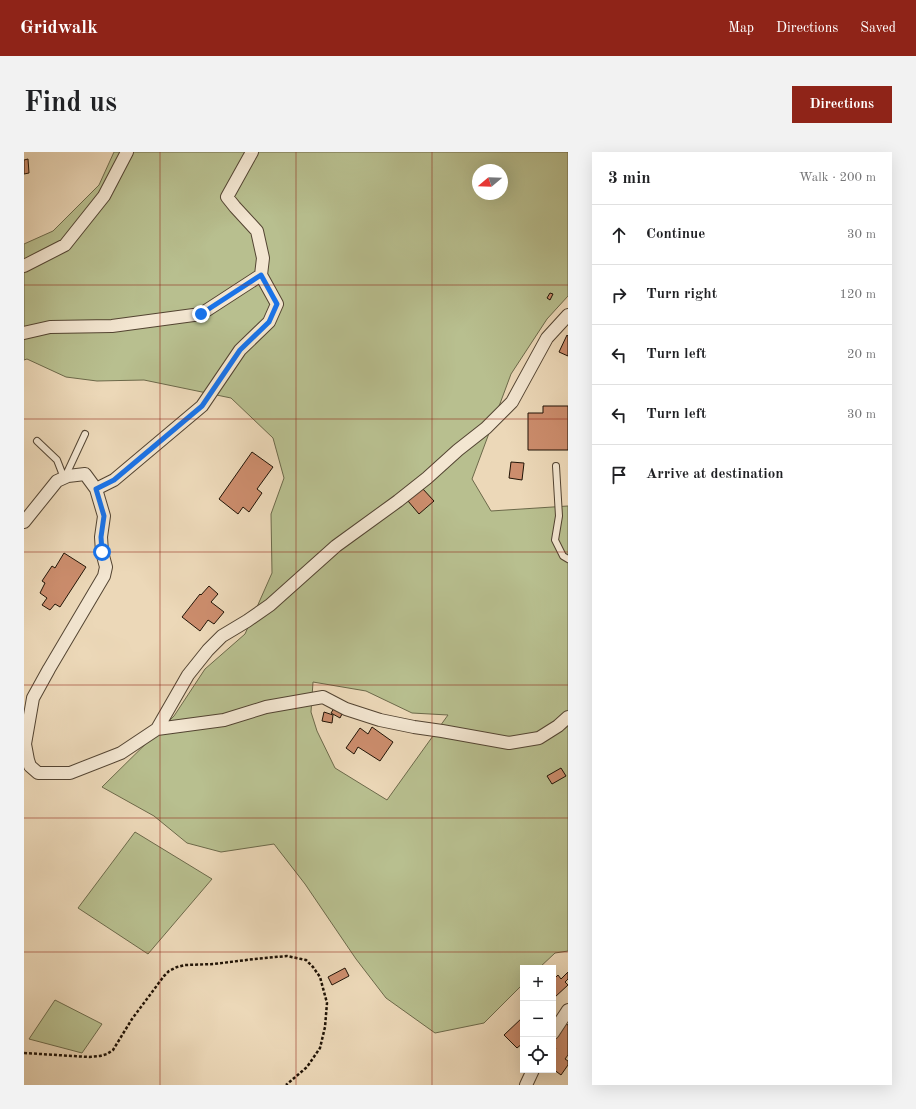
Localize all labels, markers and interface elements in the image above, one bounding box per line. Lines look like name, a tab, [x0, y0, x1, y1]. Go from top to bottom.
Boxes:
text: Gridwalk	[20, 19, 98, 38]
text: Map	[728, 21, 754, 35]
text: Directions	[776, 21, 838, 35]
text: Saved	[860, 21, 896, 35]
button: Directions	[792, 86, 892, 123]
text: Find us	[24, 90, 117, 118]
north arrow	[472, 164, 508, 200]
text: 3 min	[608, 170, 651, 187]
text: Walk · 200 m	[799, 171, 876, 184]
icon: ahead	[608, 224, 630, 246]
text: Continue	[646, 227, 705, 242]
text: 30 m	[847, 228, 876, 241]
icon: right	[608, 284, 630, 306]
text: Turn right	[646, 287, 717, 302]
text: 120 m	[839, 288, 876, 301]
route end	[192, 305, 210, 323]
icon: left	[608, 344, 630, 366]
text: Turn left	[646, 347, 706, 362]
text: 20 m	[847, 348, 876, 361]
icon: left	[608, 404, 630, 426]
text: Turn left	[646, 407, 706, 422]
text: 30 m	[847, 408, 876, 421]
icon: arrive	[608, 464, 630, 486]
text: Arrive at destination	[646, 467, 784, 482]
route start	[93, 543, 111, 561]
map controls	[520, 965, 556, 1073]
button: +	[520, 965, 556, 1001]
button: −	[520, 1001, 556, 1037]
button: locate	[520, 1037, 556, 1073]

